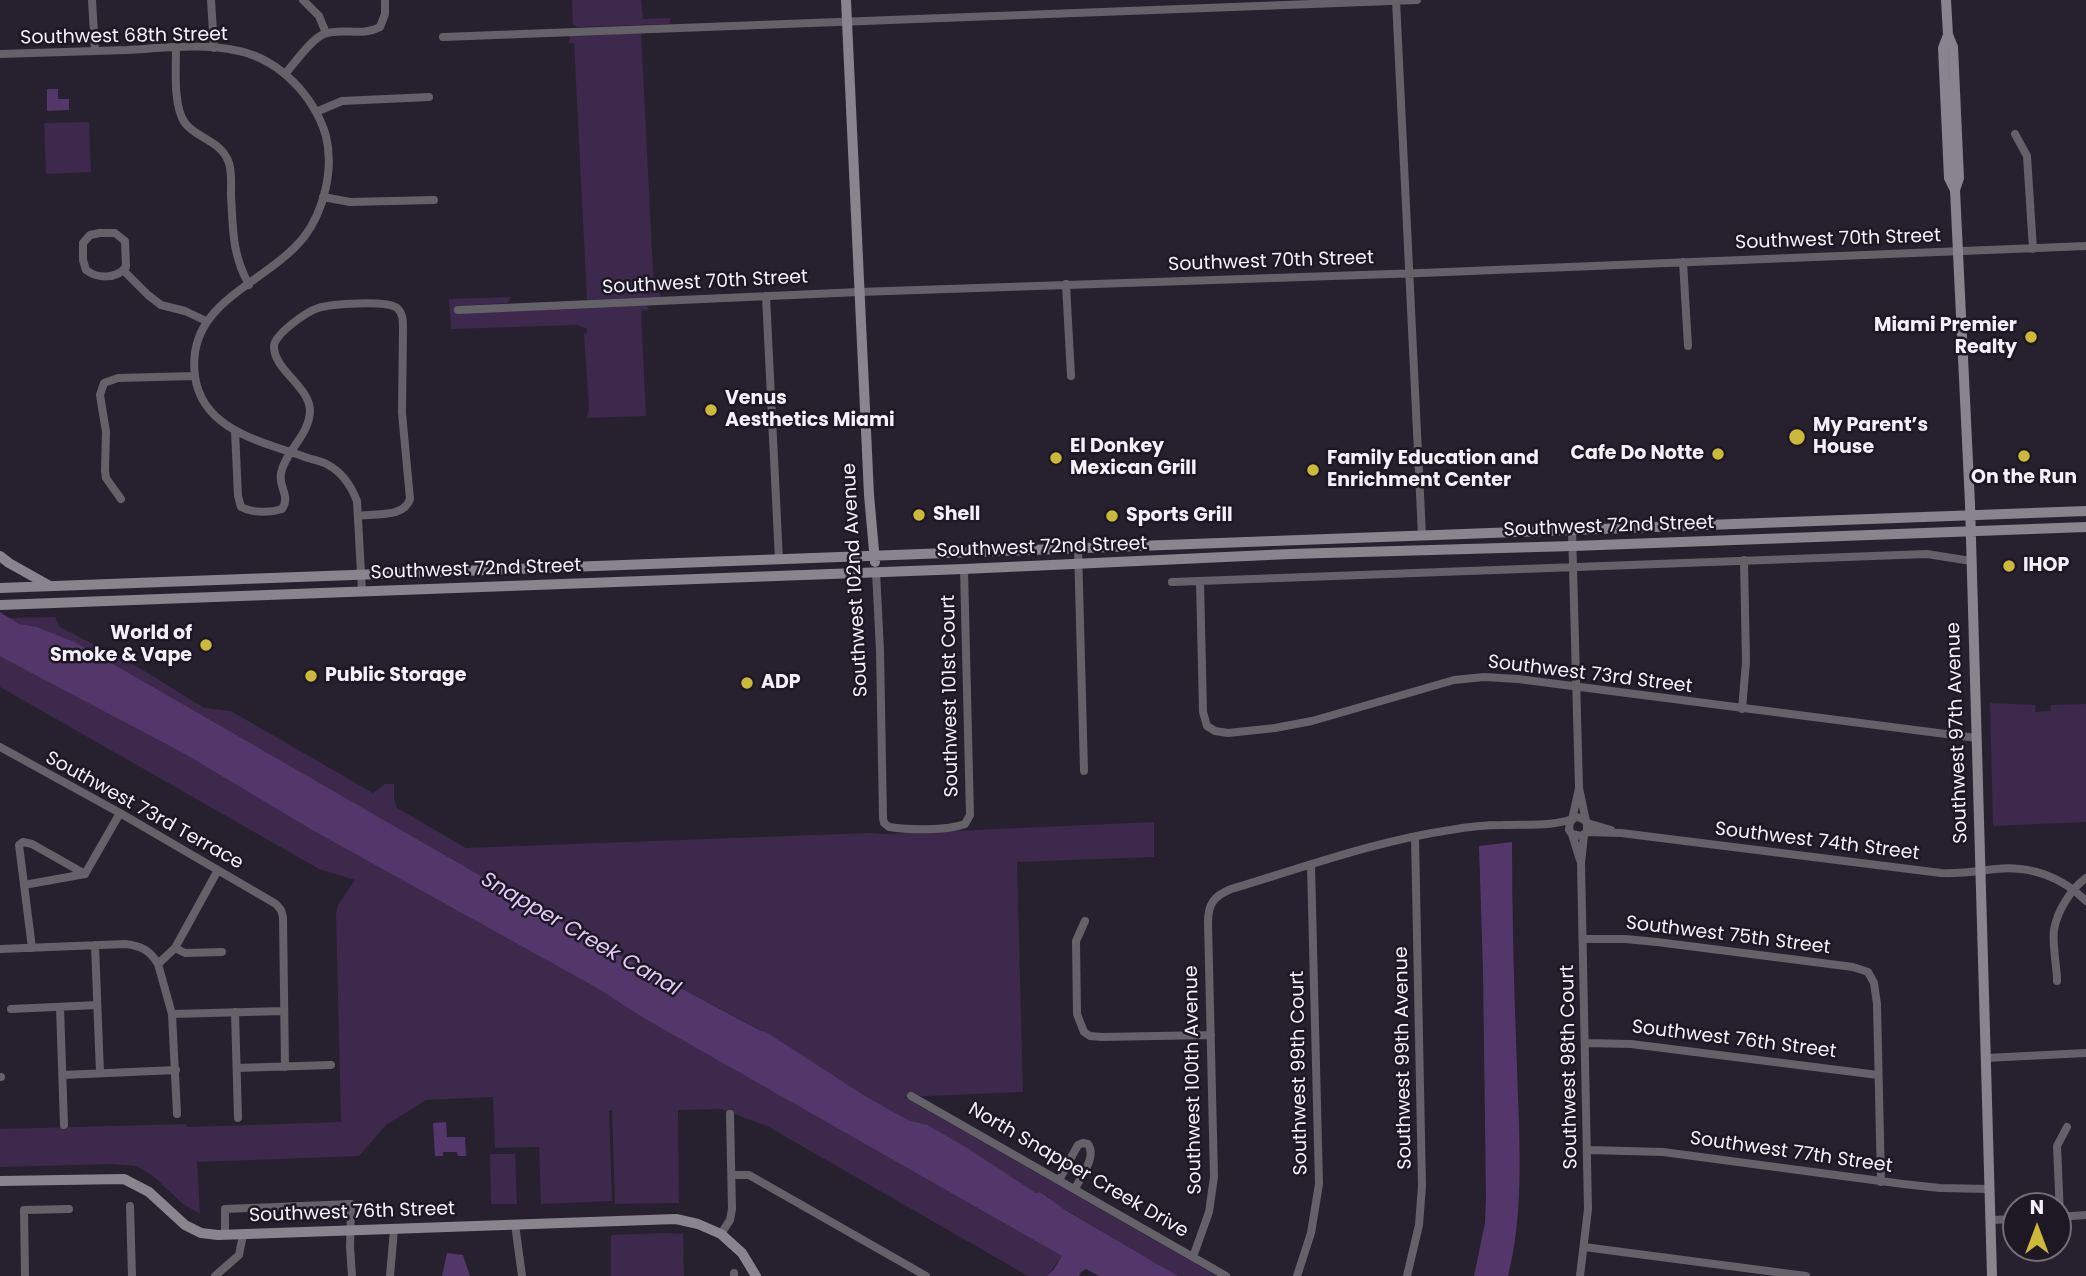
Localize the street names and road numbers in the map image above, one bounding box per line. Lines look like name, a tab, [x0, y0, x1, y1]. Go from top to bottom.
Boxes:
street label: Southwest 68th Street	[20, 24, 228, 50]
street label: Southwest 70th Street	[1735, 225, 1941, 255]
street label: Southwest 70th Street	[1168, 247, 1374, 277]
street label: Southwest 70th Street	[602, 266, 808, 300]
street label: Southwest 102nd Avenue	[838, 462, 874, 698]
street label: Southwest 72nd Street	[1503, 512, 1715, 542]
street label: Southwest 72nd Street	[936, 533, 1148, 563]
street label: Southwest 72nd Street	[370, 555, 582, 585]
street label: Southwest 101st Court	[938, 594, 964, 798]
street label: Southwest 97th Avenue	[1943, 622, 1973, 844]
street label: Southwest 73rd Street	[1486, 651, 1694, 699]
street label: Southwest 73rd Terrace	[41, 747, 247, 875]
street label: Southwest 74th Street	[1713, 818, 1921, 866]
street label: Southwest 75th Street	[1624, 912, 1832, 960]
street label: Southwest 99th Avenue	[1391, 946, 1417, 1170]
street label: Southwest 98th Court	[1557, 964, 1583, 1170]
street label: Southwest 100th Avenue	[1181, 965, 1207, 1195]
street label: Southwest 99th Court	[1287, 970, 1313, 1176]
street label: Southwest 76th Street	[1630, 1016, 1838, 1064]
street label: North Snapper Creek Drive	[964, 1099, 1192, 1243]
street label: Southwest 77th Street	[1688, 1127, 1894, 1179]
street label: Southwest 76th Street	[249, 1198, 455, 1228]

